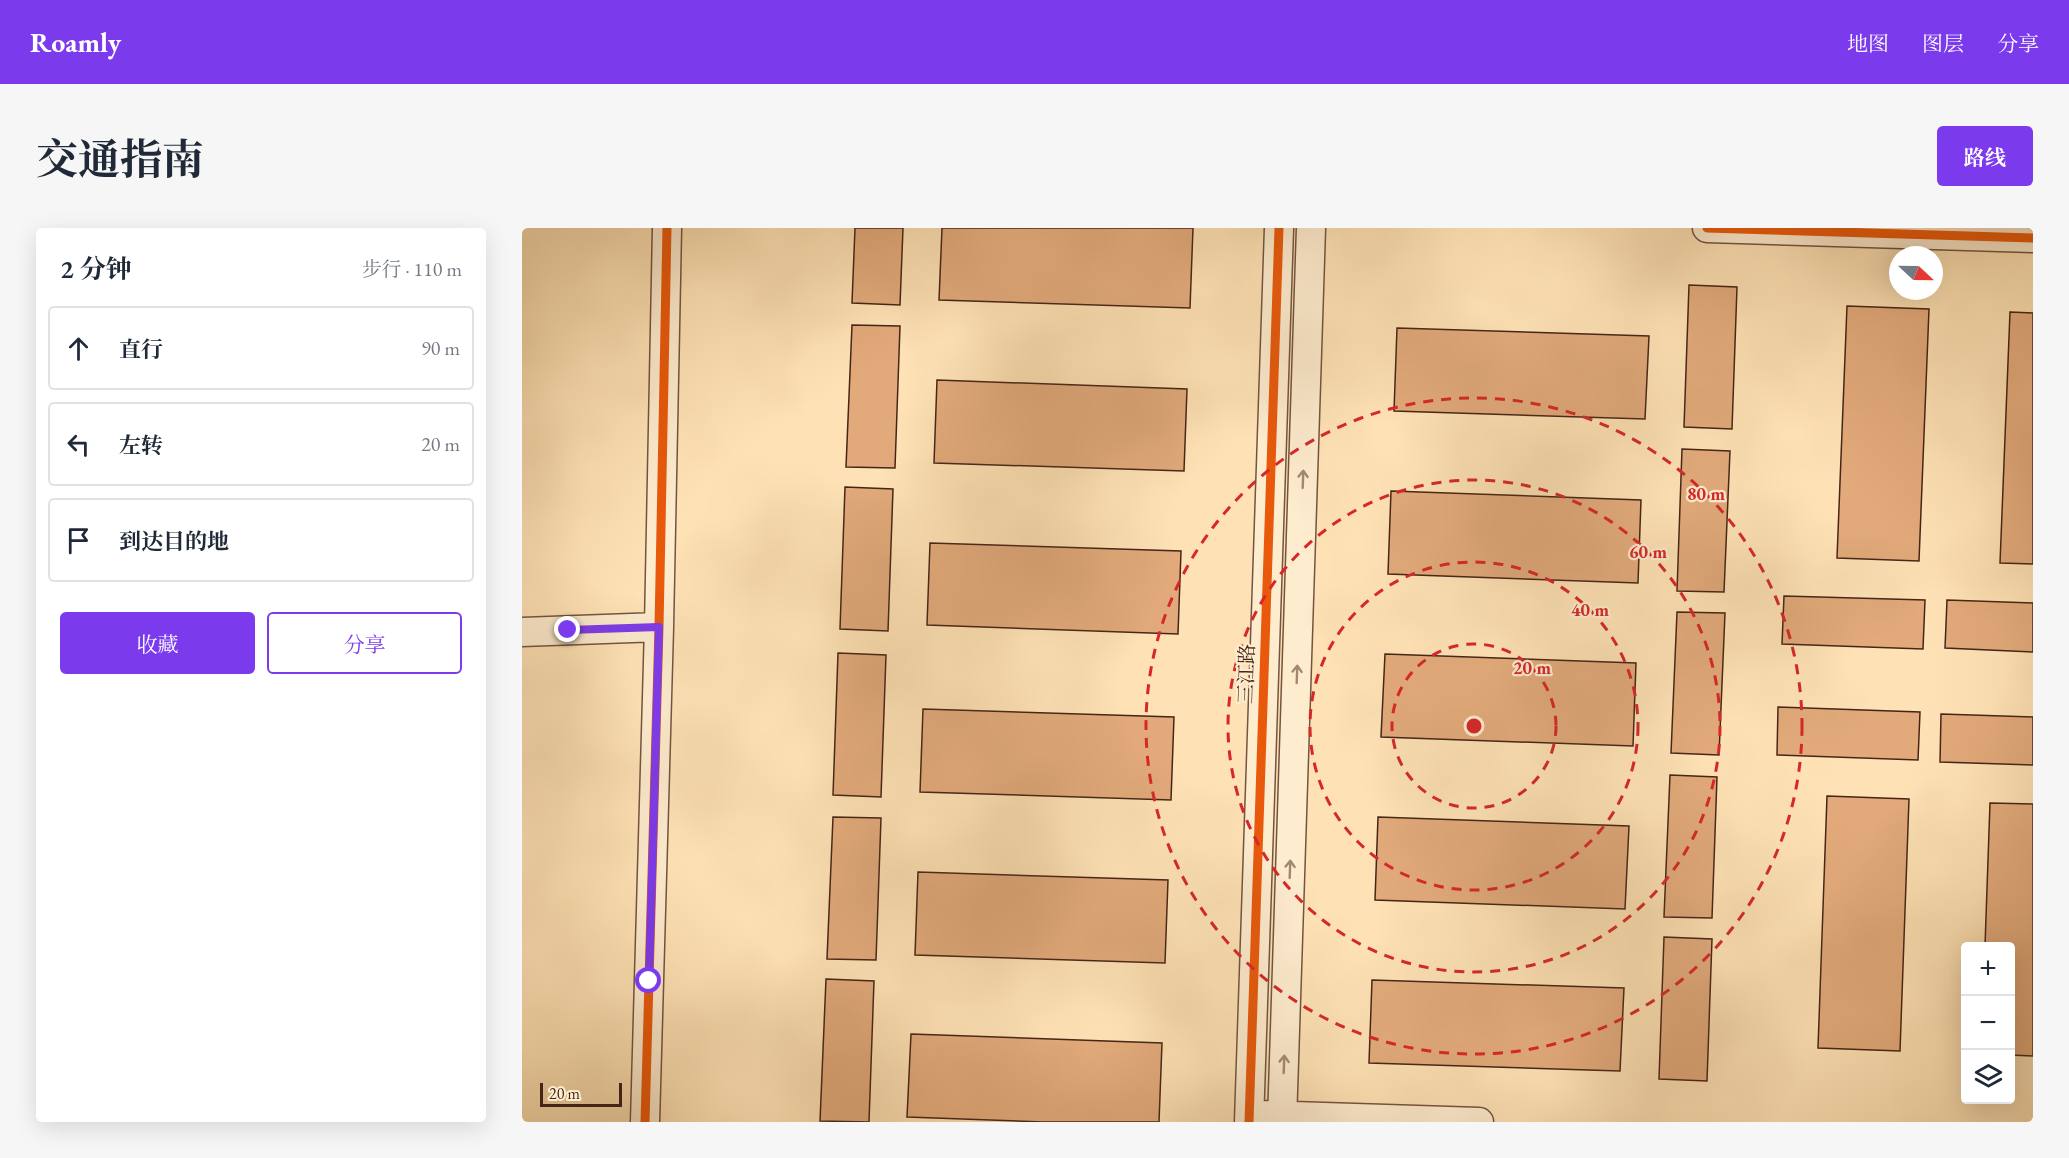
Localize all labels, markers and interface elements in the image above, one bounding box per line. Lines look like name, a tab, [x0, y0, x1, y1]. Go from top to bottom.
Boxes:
text: Roamly	[30, 24, 121, 60]
text: 地图	[1847, 30, 1889, 57]
text: 图层	[1922, 30, 1964, 57]
text: 分享	[1997, 30, 2039, 57]
button: 路线	[1937, 126, 2033, 186]
text: 交通指南	[36, 132, 204, 187]
north arrow	[1889, 246, 1943, 300]
text: 2 分钟	[60, 252, 132, 286]
text: 步行 · 110 m	[362, 256, 462, 282]
icon: ahead	[62, 332, 95, 365]
text: 直行	[119, 335, 163, 364]
text: 90 m	[421, 335, 460, 361]
icon: left	[62, 428, 95, 461]
text: 左转	[119, 431, 163, 460]
text: 20 m	[421, 431, 460, 457]
one-way arrow	[1298, 469, 1309, 489]
text: 80 m	[1687, 482, 1725, 505]
icon: arrive	[62, 524, 95, 557]
text: 到达目的地	[119, 527, 229, 556]
text: 60 m	[1629, 540, 1667, 563]
text: 40 m	[1571, 598, 1609, 621]
button: 收藏	[60, 612, 255, 674]
button: 分享	[267, 612, 462, 674]
route end	[554, 616, 580, 642]
street label: 三江路	[1232, 644, 1260, 704]
text: 20 m	[1513, 656, 1551, 679]
one-way arrow	[1291, 664, 1302, 684]
centre of rings	[1464, 716, 1484, 736]
one-way arrow	[1285, 859, 1296, 879]
map controls	[1961, 942, 2015, 1104]
button: +	[1961, 942, 2015, 996]
route start	[635, 967, 661, 993]
button: −	[1961, 996, 2015, 1050]
button: layers	[1961, 1050, 2015, 1104]
one-way arrow	[1278, 1054, 1290, 1074]
scale bar	[540, 1080, 622, 1108]
text: 20 m	[549, 1083, 580, 1104]

